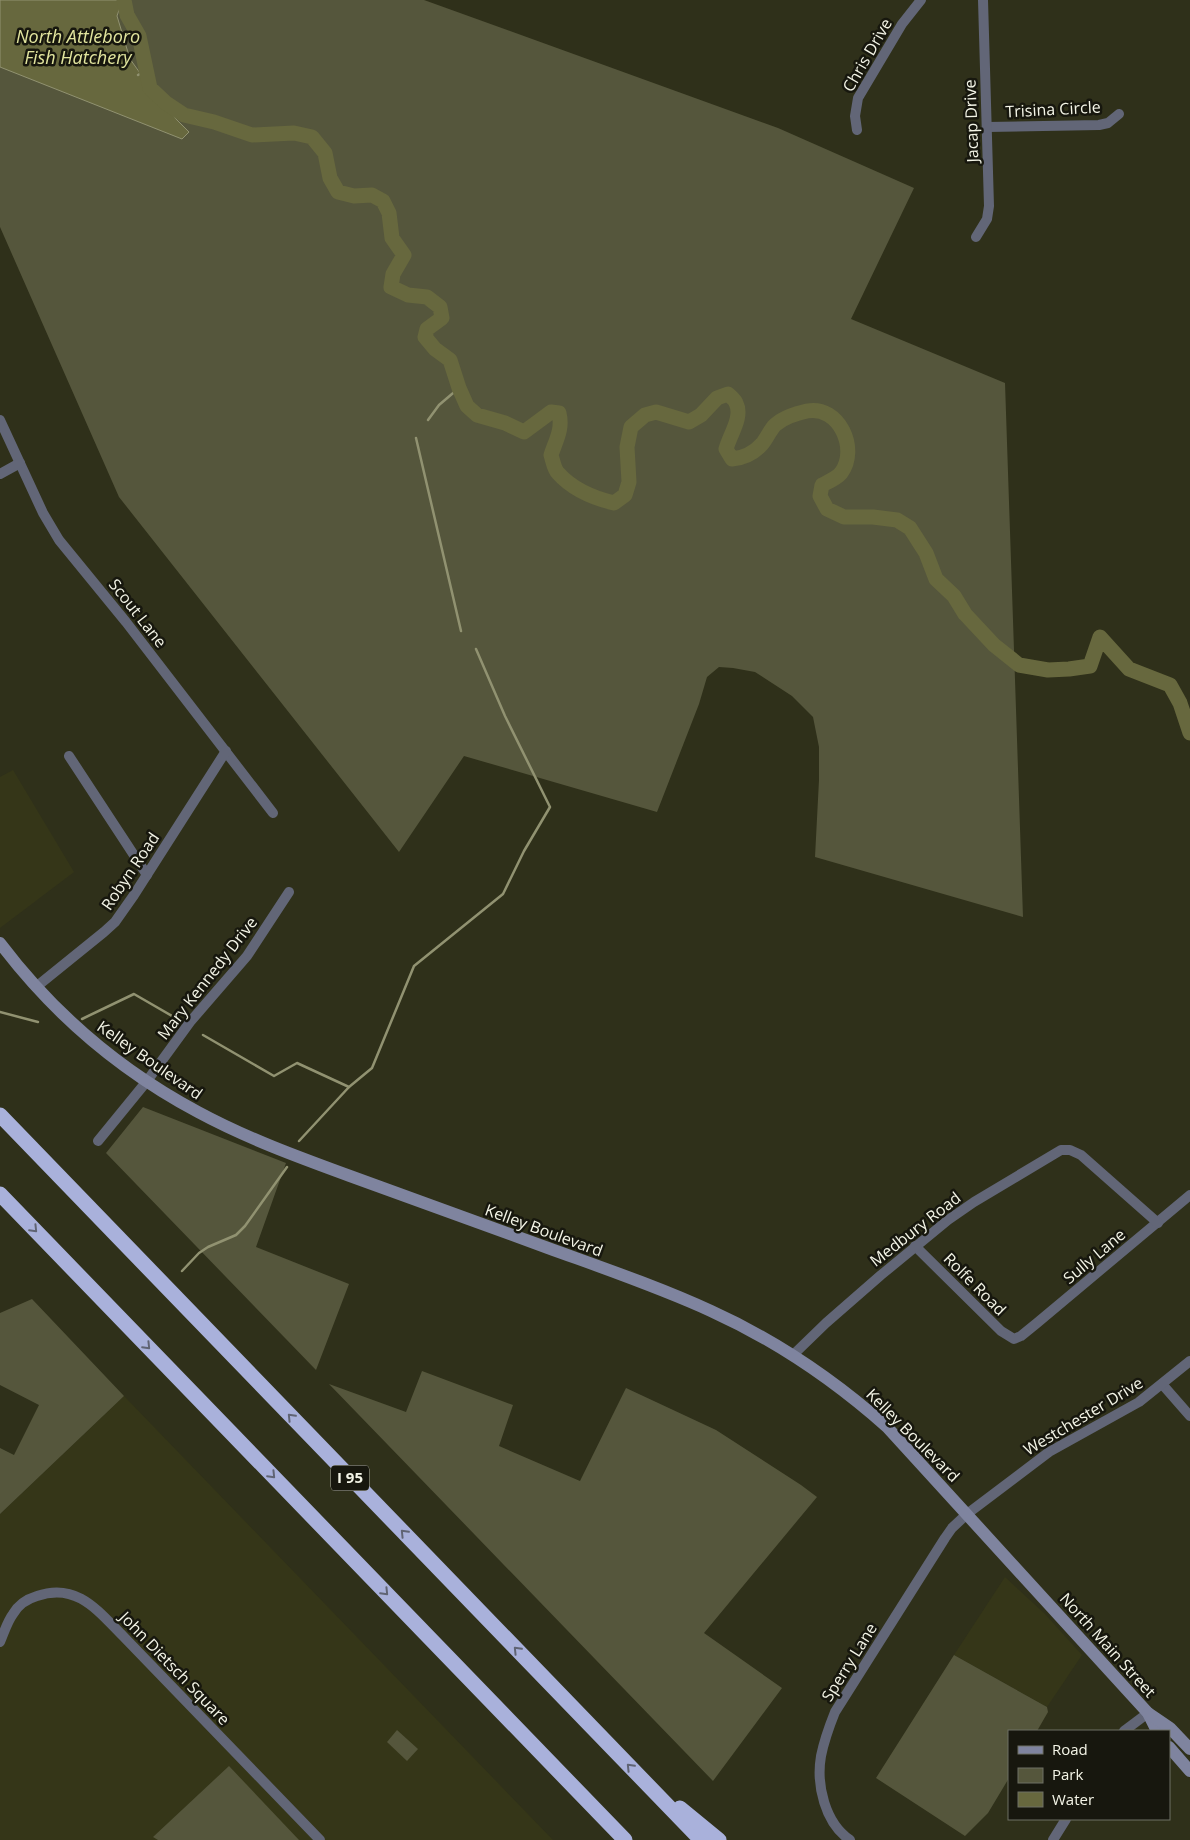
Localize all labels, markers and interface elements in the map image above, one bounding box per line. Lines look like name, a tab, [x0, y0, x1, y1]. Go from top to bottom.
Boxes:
street label: Chris Drive	[837, 14, 897, 96]
water label: North Attleboro Fish Hatchery	[16, 24, 140, 69]
street label: Jacap Drive	[959, 79, 984, 165]
street label: Trisina Circle	[1005, 96, 1101, 122]
street label: Scout Lane	[104, 574, 172, 652]
street label: Robyn Road	[96, 828, 164, 914]
street label: Mary Kennedy Drive	[152, 912, 262, 1044]
street label: Kelley Boulevard	[93, 1015, 207, 1105]
street label: Medbury Road	[865, 1187, 965, 1271]
street label: Kelley Boulevard	[482, 1198, 606, 1262]
one-way arrow	[28, 1223, 37, 1232]
street label: Sully Lane	[1058, 1223, 1130, 1288]
street label: Rolfe Road	[939, 1248, 1011, 1320]
one-way arrow	[141, 1340, 150, 1349]
street label: Westchester Drive	[1019, 1372, 1147, 1460]
street label: Kelley Boulevard	[861, 1383, 965, 1487]
one-way arrow	[288, 1413, 297, 1422]
road number: I 95	[331, 1466, 369, 1490]
one-way arrow	[266, 1470, 275, 1479]
one-way arrow	[401, 1530, 410, 1539]
one-way arrow	[379, 1586, 388, 1595]
street label: North Main Street	[1055, 1588, 1161, 1702]
street label: John Dietsch Square	[114, 1605, 235, 1730]
street label: Sperry Lane	[816, 1618, 882, 1706]
one-way arrow	[514, 1647, 523, 1656]
legend	[1008, 1730, 1170, 1820]
text: Road	[1052, 1739, 1088, 1759]
one-way arrow	[627, 1764, 636, 1773]
text: Park	[1052, 1764, 1083, 1784]
text: Water	[1052, 1789, 1094, 1809]

